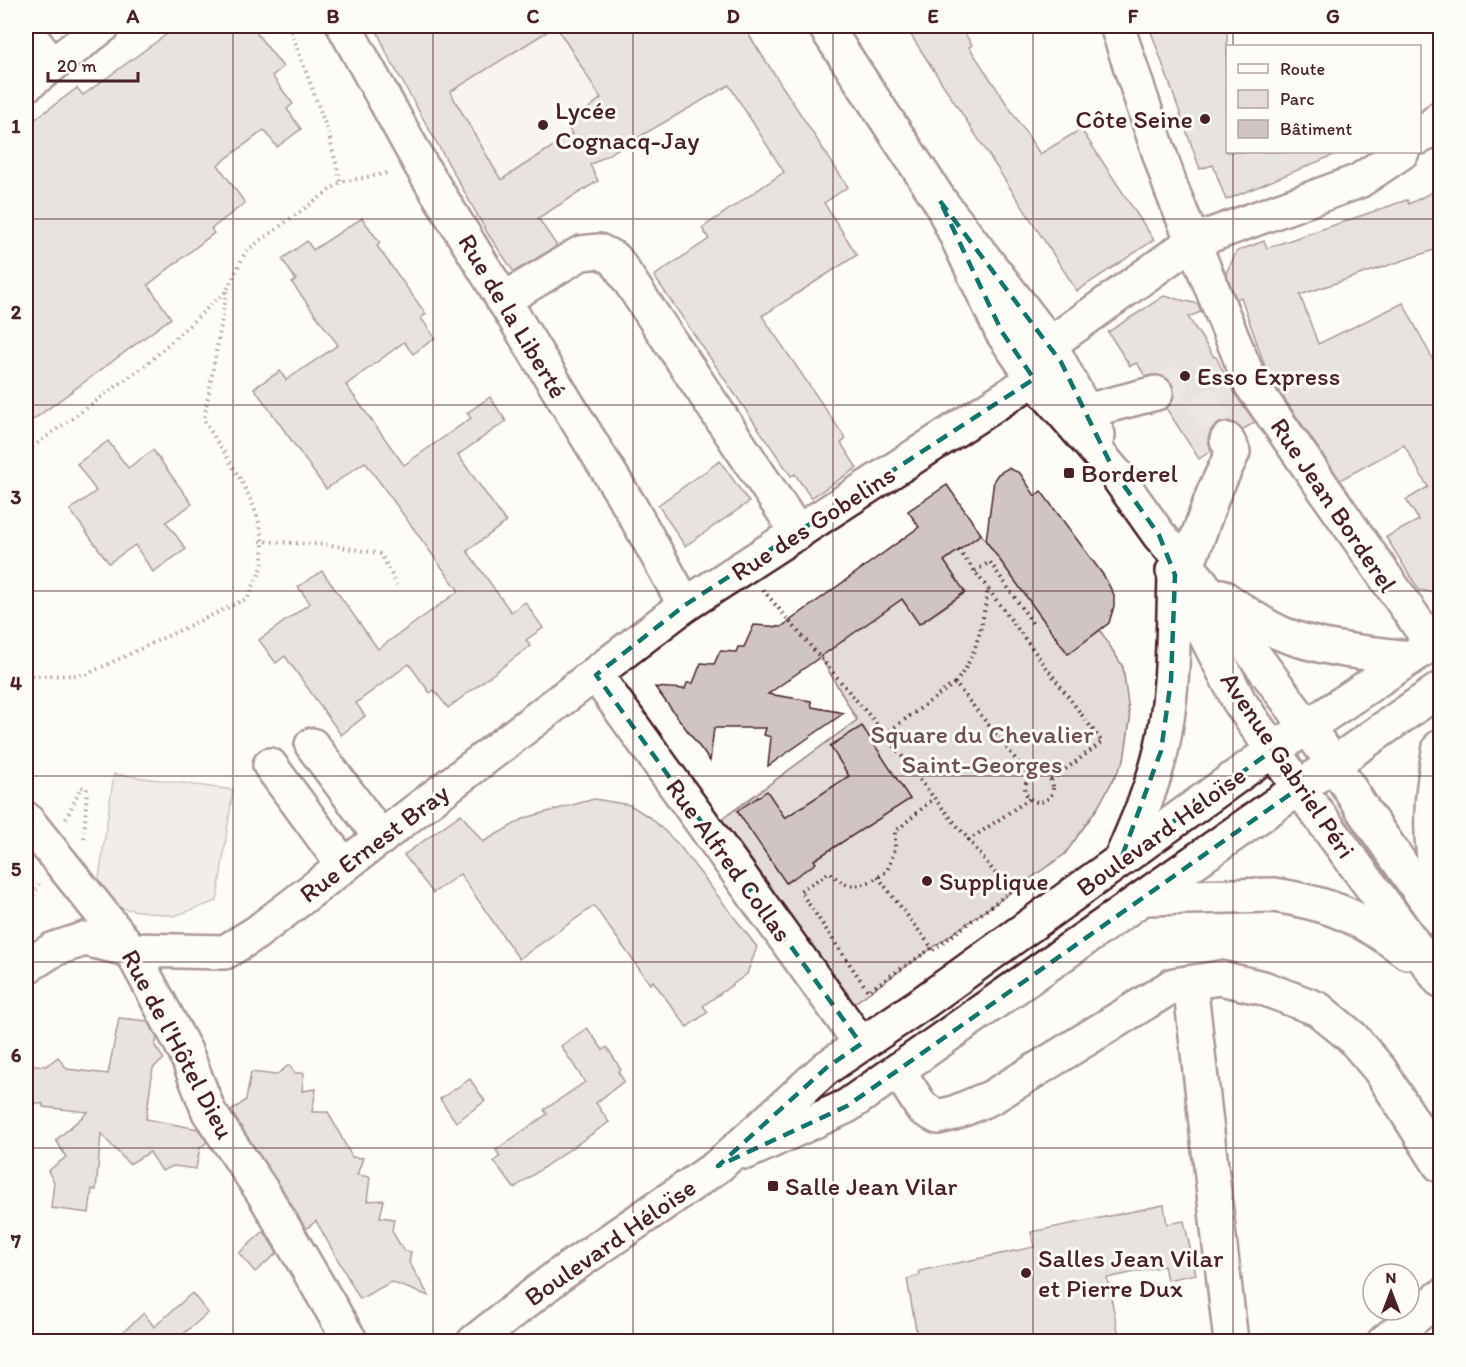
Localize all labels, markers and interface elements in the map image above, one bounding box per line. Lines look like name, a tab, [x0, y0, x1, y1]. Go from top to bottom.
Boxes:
text: A	[126, 4, 140, 28]
text: B	[327, 4, 340, 28]
text: C	[527, 4, 540, 28]
text: D	[726, 4, 740, 28]
text: E	[927, 4, 939, 28]
text: F	[1128, 4, 1139, 28]
text: G	[1326, 4, 1340, 28]
scale bar	[48, 45, 138, 83]
legend	[1226, 45, 1421, 153]
text: 20 m	[57, 55, 97, 77]
text: Route	[1280, 58, 1325, 80]
text: Parc	[1280, 88, 1314, 110]
place label: Lycée Cognacq-Jay	[555, 94, 699, 156]
place label: Côte Seine	[1075, 103, 1193, 135]
marker: Côte Seine	[1198, 112, 1212, 126]
text: 1	[11, 114, 21, 138]
marker: Lycée Cognacq-Jay	[536, 118, 550, 132]
text: Bâtiment	[1280, 118, 1353, 140]
street label: Rue de la Liberté	[451, 228, 575, 404]
text: 2	[11, 300, 22, 324]
place label: Esso Express	[1197, 360, 1340, 392]
marker: Esso Express	[1178, 369, 1192, 383]
street label: Rue Jean Borderel	[1264, 412, 1404, 598]
place label: Borderel	[1081, 457, 1178, 489]
street label: Rue des Gobelins	[725, 458, 901, 588]
marker: Borderel	[1062, 466, 1076, 480]
text: 3	[11, 485, 22, 509]
street label: Avenue Gabriel Péri	[1214, 666, 1362, 864]
text: 4	[10, 671, 22, 695]
park label: Square du Chevalier Saint-Georges	[871, 718, 1094, 780]
street label: Boulevard Héloïse	[1070, 759, 1252, 903]
street label: Rue Alfred Collas	[659, 772, 799, 948]
street label: Rue Ernest Bray	[293, 776, 455, 910]
text: 5	[11, 857, 22, 881]
place label: Supplique	[939, 865, 1049, 897]
marker: Supplique	[920, 874, 934, 888]
street label: Rue de l'Hôtel Dieu	[115, 944, 241, 1144]
text: 6	[11, 1043, 22, 1067]
place label: Salle Jean Vilar	[785, 1170, 958, 1202]
street label: Boulevard Héloïse	[518, 1171, 702, 1313]
marker: Salle Jean Vilar	[766, 1179, 780, 1193]
text: 7	[10, 1229, 21, 1253]
place label: Salles Jean Vilar et Pierre Dux	[1038, 1242, 1224, 1304]
north arrow	[1361, 1262, 1421, 1322]
marker: Salles Jean Vilar et Pierre Dux	[1019, 1266, 1033, 1280]
text: N	[1386, 1268, 1396, 1287]

